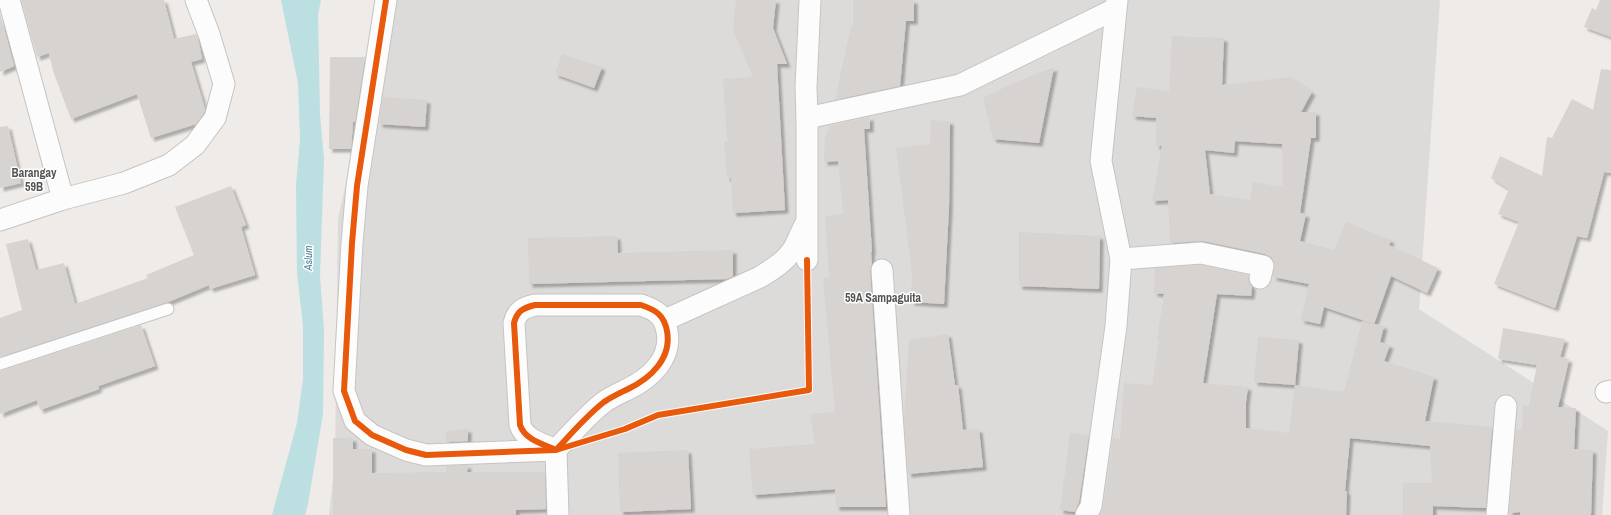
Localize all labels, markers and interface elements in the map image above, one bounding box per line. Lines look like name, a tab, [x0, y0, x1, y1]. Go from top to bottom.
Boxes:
district label: Barangay 59B	[12, 165, 57, 195]
water label: Aslum	[301, 245, 315, 272]
district label: 59A Sampaguita	[845, 290, 922, 306]

